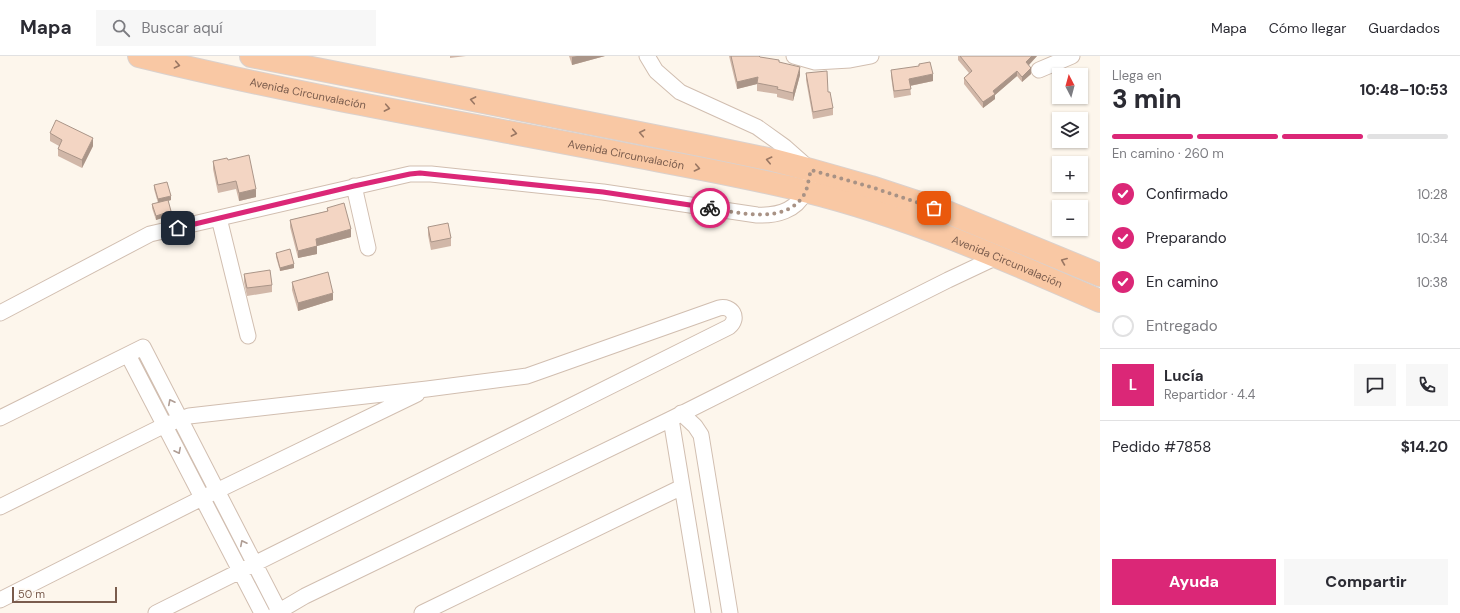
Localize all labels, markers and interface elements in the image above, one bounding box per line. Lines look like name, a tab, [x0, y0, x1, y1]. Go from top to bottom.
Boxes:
search box	[96, 10, 376, 46]
text: Mapa	[20, 15, 72, 40]
icon: search	[110, 17, 132, 39]
text: Buscar aquí	[142, 18, 223, 38]
text: Mapa	[1211, 19, 1247, 37]
text: Cómo llegar	[1269, 19, 1346, 37]
text: Guardados	[1368, 19, 1440, 37]
one-way arrow	[174, 60, 180, 68]
text: Llega en	[1112, 67, 1162, 84]
north arrow	[1052, 68, 1088, 104]
map controls	[1052, 68, 1088, 236]
street label: Avenida Circunvalación	[249, 75, 367, 112]
text: 10:48–10:53	[1360, 80, 1448, 100]
text: 3 min	[1112, 82, 1182, 116]
one-way arrow	[470, 97, 476, 105]
one-way arrow	[384, 103, 390, 112]
button: layers	[1052, 112, 1088, 148]
one-way arrow	[511, 128, 517, 136]
one-way arrow	[639, 130, 645, 138]
street label: Avenida Circunvalación	[567, 136, 685, 172]
text: En camino · 260 m	[1112, 145, 1224, 162]
one-way arrow	[766, 156, 772, 164]
button: +	[1052, 156, 1088, 192]
one-way arrow	[694, 164, 700, 172]
icon: check	[1112, 183, 1134, 205]
text: Confirmado	[1146, 184, 1228, 204]
text: 10:28	[1417, 186, 1448, 203]
courier	[690, 188, 730, 228]
pin	[917, 191, 951, 225]
icon: bike	[699, 197, 721, 219]
icon: bag	[923, 197, 945, 219]
button: −	[1052, 200, 1088, 236]
pin	[161, 211, 195, 245]
icon: home	[167, 217, 189, 239]
icon: check	[1112, 227, 1134, 249]
text: Preparando	[1146, 228, 1227, 248]
text: 10:34	[1417, 230, 1448, 247]
street label: Avenida Circunvalación	[950, 232, 1065, 291]
one-way arrow	[1060, 257, 1067, 265]
icon: check	[1112, 271, 1134, 293]
text: En camino	[1146, 272, 1218, 292]
text: 10:38	[1417, 274, 1448, 291]
text: Entregado	[1146, 316, 1218, 336]
button: chat	[1354, 364, 1396, 406]
button: phone	[1406, 364, 1448, 406]
text: Lucía	[1164, 366, 1204, 386]
text: L	[1129, 375, 1137, 395]
text: Repartidor · 4.4	[1164, 386, 1255, 403]
one-way arrow	[168, 399, 176, 407]
text: Pedido #7858	[1112, 437, 1211, 457]
text: $14.20	[1401, 437, 1448, 457]
one-way arrow	[173, 447, 181, 455]
one-way arrow	[240, 540, 248, 547]
button: Ayuda	[1112, 559, 1276, 605]
button: Compartir	[1284, 559, 1448, 605]
scale bar	[12, 585, 117, 604]
text: 50 m	[18, 587, 45, 601]

